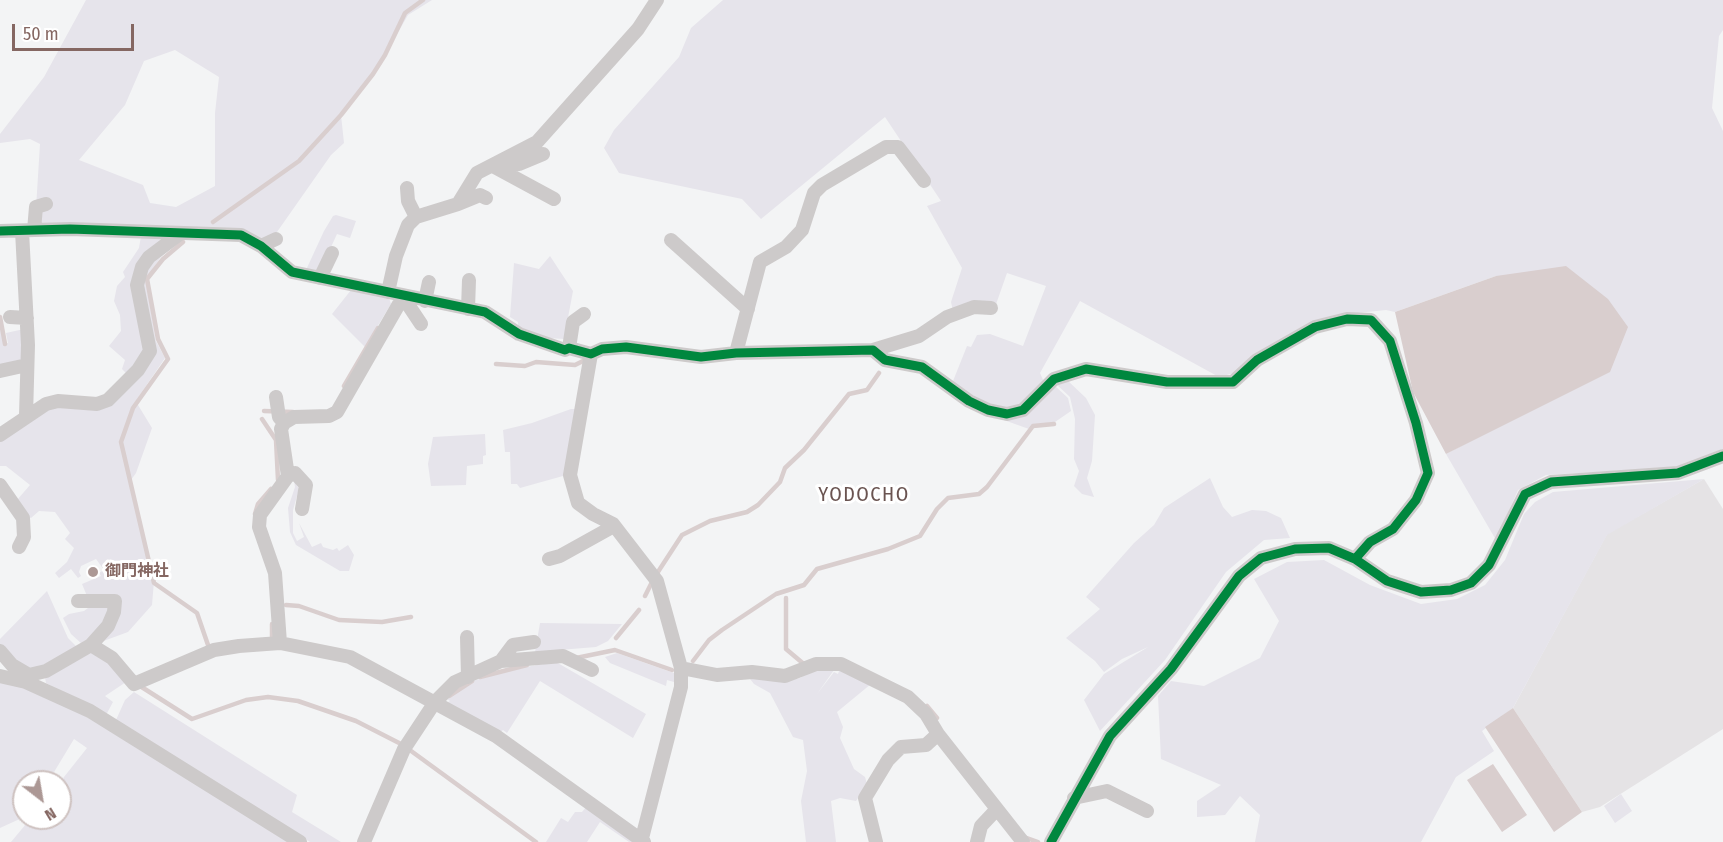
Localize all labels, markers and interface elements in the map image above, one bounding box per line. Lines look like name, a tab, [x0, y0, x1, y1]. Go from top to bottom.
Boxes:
scale bar	[15, 12, 136, 50]
text: 50 m	[23, 23, 59, 45]
district label: YODOCHO	[818, 483, 910, 507]
place label: 御門神社	[105, 562, 169, 582]
marker: 御門神社	[86, 565, 100, 579]
north arrow	[12, 770, 72, 830]
text: N	[41, 804, 60, 825]

